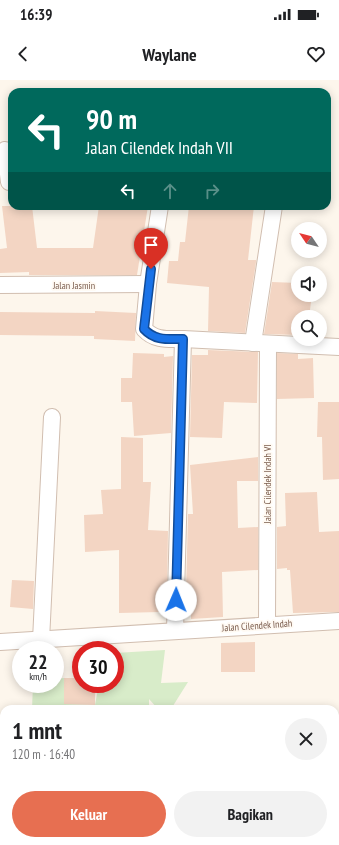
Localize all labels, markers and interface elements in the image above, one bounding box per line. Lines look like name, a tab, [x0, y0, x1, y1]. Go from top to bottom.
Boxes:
text: 16:39	[20, 5, 52, 24]
icon: back	[12, 43, 34, 65]
text: Waylane	[142, 43, 197, 66]
icon: heart	[305, 43, 327, 65]
text: 90 m	[86, 100, 137, 137]
icon: left	[20, 104, 72, 156]
text: Jalan Cilendek Indah VII	[86, 136, 233, 159]
icon: left	[117, 180, 139, 202]
icon: ahead	[159, 180, 181, 202]
icon: right	[201, 180, 223, 202]
north arrow	[291, 222, 327, 258]
map controls	[291, 222, 327, 346]
pin	[134, 228, 168, 269]
icon: arrive	[140, 234, 162, 256]
button: sound	[291, 266, 327, 302]
street label: Jalan Jasmin	[52, 279, 95, 292]
button: search	[291, 310, 327, 346]
street label: Jalan Cilendek Indah VI	[261, 444, 274, 525]
position arrow	[155, 579, 197, 621]
street label: Jalan Cilendek Indah	[220, 617, 293, 635]
speed limit sign: 30	[72, 641, 124, 693]
text: 22	[28, 649, 48, 675]
text: km/h	[29, 670, 47, 683]
text: 1 mnt	[12, 715, 62, 746]
button: close	[285, 718, 327, 760]
text: 120 m · 16:40	[12, 746, 75, 763]
button: Keluar	[12, 791, 166, 837]
button: Bagikan	[174, 791, 327, 837]

